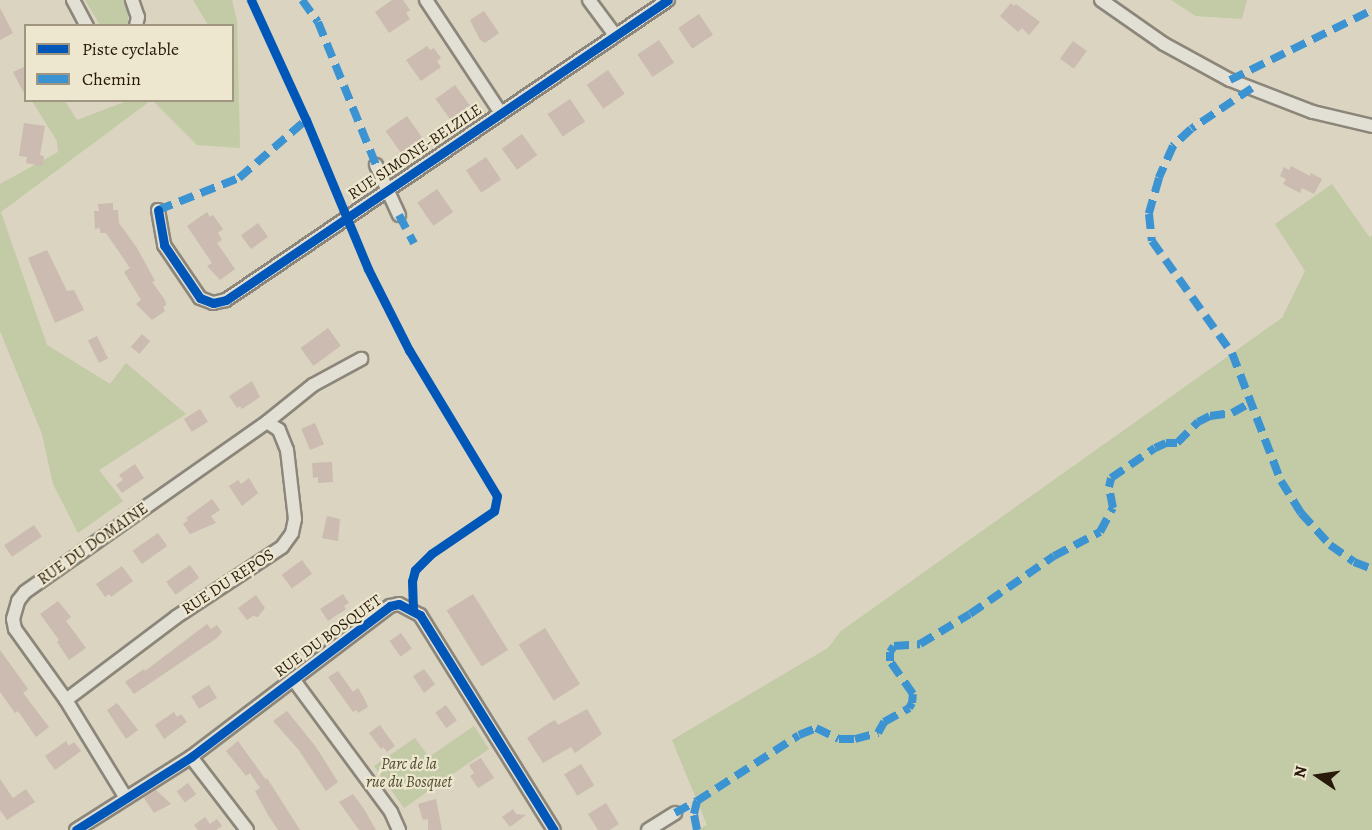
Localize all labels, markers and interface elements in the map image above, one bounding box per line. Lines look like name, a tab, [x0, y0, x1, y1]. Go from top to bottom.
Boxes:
legend	[24, 24, 234, 102]
text: Piste cyclable	[82, 37, 179, 61]
text: Chemin	[82, 67, 141, 91]
street label: RUE SIMONE-BELZILE	[345, 100, 485, 204]
street label: RUE DU DOMAINE	[34, 499, 152, 589]
street label: RUE DU REPOS	[178, 545, 278, 619]
street label: RUE DU BOSQUET	[271, 591, 385, 681]
north arrow	[1288, 746, 1348, 806]
park label: Parc de la rue du Bosquet	[366, 754, 452, 792]
text: N	[1288, 764, 1312, 780]

